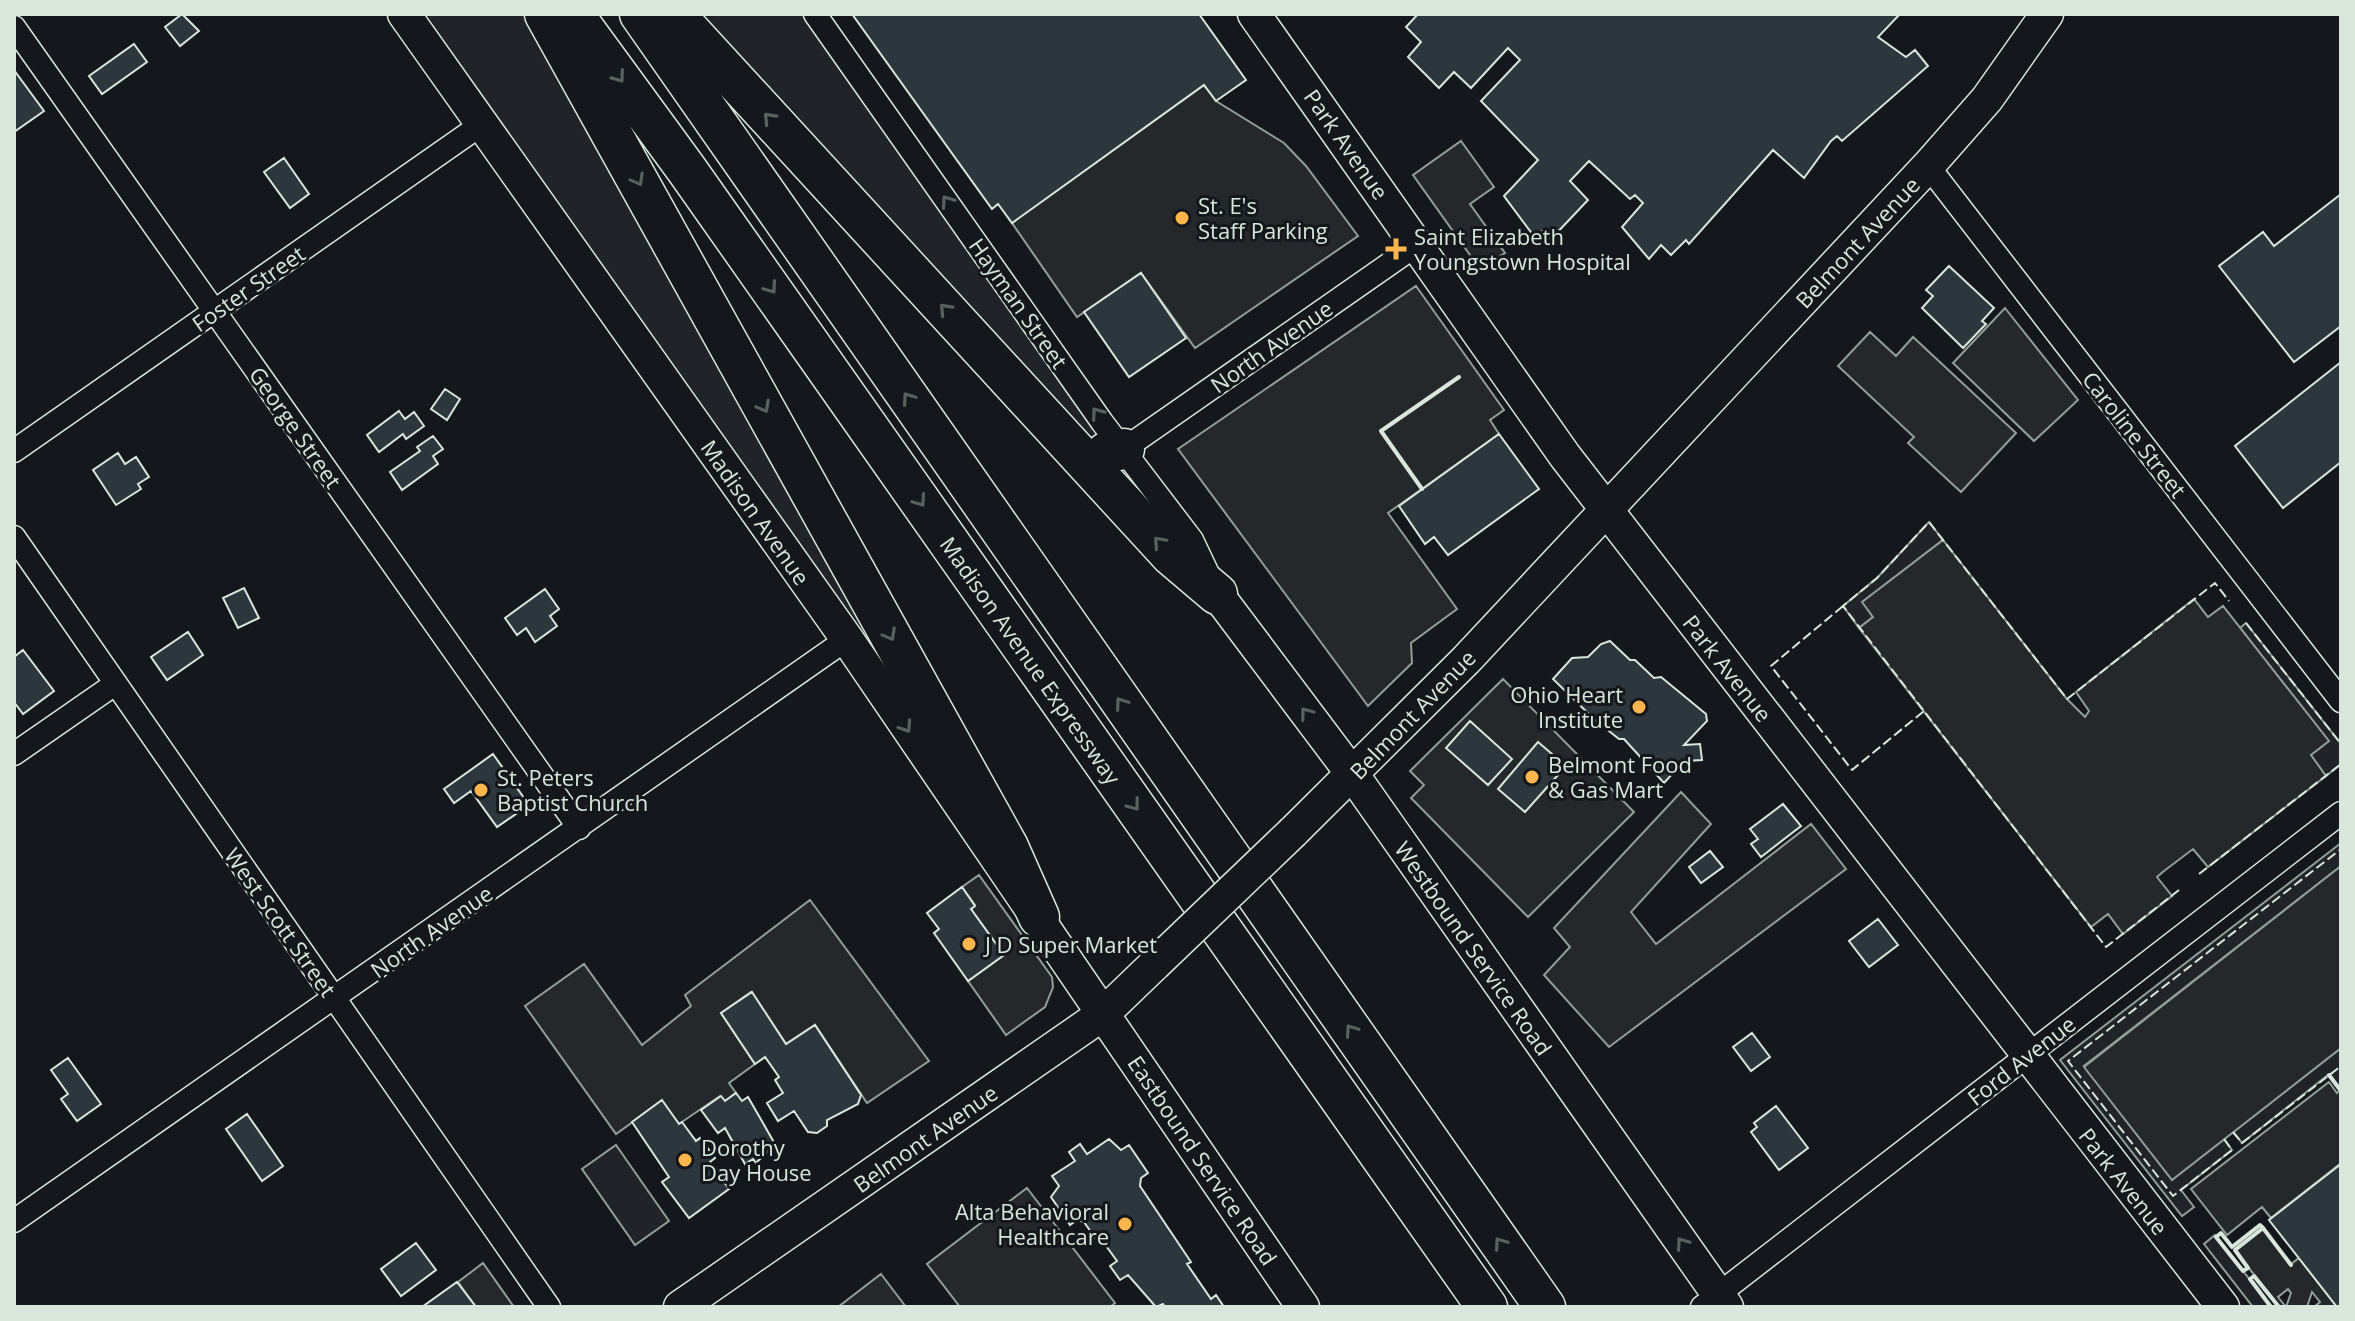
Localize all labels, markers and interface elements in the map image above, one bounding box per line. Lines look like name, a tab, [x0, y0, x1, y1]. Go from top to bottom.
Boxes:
one-way arrow	[610, 68, 624, 83]
street label: Park Avenue	[1298, 83, 1396, 205]
one-way arrow	[764, 113, 778, 128]
street label: Belmont Avenue	[1788, 170, 1926, 314]
one-way arrow	[628, 171, 644, 186]
place label: St. E's Staff Parking	[1198, 190, 1328, 245]
one-way arrow	[942, 195, 957, 209]
marker: St. E's Staff Parking	[1173, 209, 1191, 227]
place label: Saint Elizabeth Youngstown Hospital	[1414, 221, 1631, 276]
street label: Hayman Street	[963, 232, 1075, 374]
street label: Foster Street	[186, 238, 311, 338]
marker: Saint Elizabeth Youngstown Hospital	[1385, 238, 1407, 260]
one-way arrow	[761, 280, 776, 294]
street label: North Avenue	[1204, 293, 1338, 399]
one-way arrow	[940, 304, 955, 318]
street label: George Street	[243, 360, 349, 494]
street label: Caroline Street	[2076, 365, 2194, 503]
one-way arrow	[903, 393, 918, 407]
one-way arrow	[754, 398, 770, 413]
one-way arrow	[1092, 408, 1106, 422]
street label: Madison Avenue	[695, 434, 817, 590]
one-way arrow	[910, 492, 925, 506]
street label: Madison Avenue Expressway	[934, 530, 1129, 791]
one-way arrow	[1154, 536, 1169, 551]
street label: Park Avenue	[1677, 608, 1779, 728]
one-way arrow	[881, 626, 896, 641]
street label: Belmont Avenue	[1342, 643, 1482, 785]
place label: Ohio Heart Institute	[1510, 679, 1623, 734]
one-way arrow	[1116, 697, 1131, 711]
marker: Ohio Heart Institute	[1630, 698, 1648, 716]
one-way arrow	[1301, 707, 1315, 722]
one-way arrow	[896, 719, 911, 733]
place label: Belmont Food & Gas Mart	[1548, 749, 1692, 804]
place label: St. Peters Baptist Church	[497, 762, 648, 817]
marker: Belmont Food & Gas Mart	[1523, 768, 1541, 786]
marker: St. Peters Baptist Church	[472, 781, 490, 799]
one-way arrow	[1124, 797, 1138, 811]
street label: Westbound Service Road	[1389, 835, 1559, 1061]
street label: West Scott Street	[218, 842, 344, 1003]
street label: North Avenue	[364, 878, 498, 984]
place label: J D Super Market	[983, 929, 1157, 959]
marker: J D Super Market	[960, 935, 978, 953]
street label: Ford Avenue	[1961, 1008, 2081, 1112]
one-way arrow	[1346, 1025, 1361, 1039]
street label: Eastbound Service Road	[1122, 1049, 1284, 1271]
street label: Belmont Avenue	[847, 1077, 1003, 1199]
street label: Park Avenue	[2073, 1121, 2175, 1241]
place label: Dorothy Day House	[701, 1132, 812, 1187]
marker: Dorothy Day House	[676, 1151, 694, 1169]
place label: Alta Behavioral Healthcare	[955, 1196, 1109, 1251]
marker: Alta Behavioral Healthcare	[1116, 1215, 1134, 1233]
one-way arrow	[1495, 1238, 1510, 1252]
one-way arrow	[1677, 1238, 1692, 1252]

